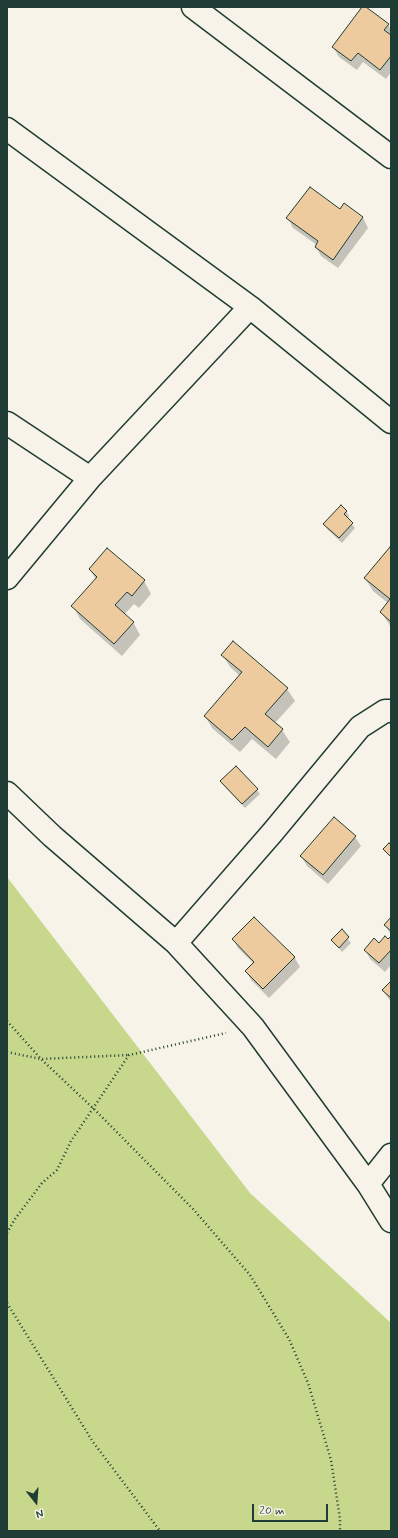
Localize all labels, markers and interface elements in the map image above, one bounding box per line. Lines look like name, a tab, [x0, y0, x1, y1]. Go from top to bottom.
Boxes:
north arrow	[16, 1482, 56, 1522]
scale bar	[254, 1496, 330, 1522]
text: 20 m	[259, 1503, 285, 1519]
text: N	[34, 1506, 45, 1521]

